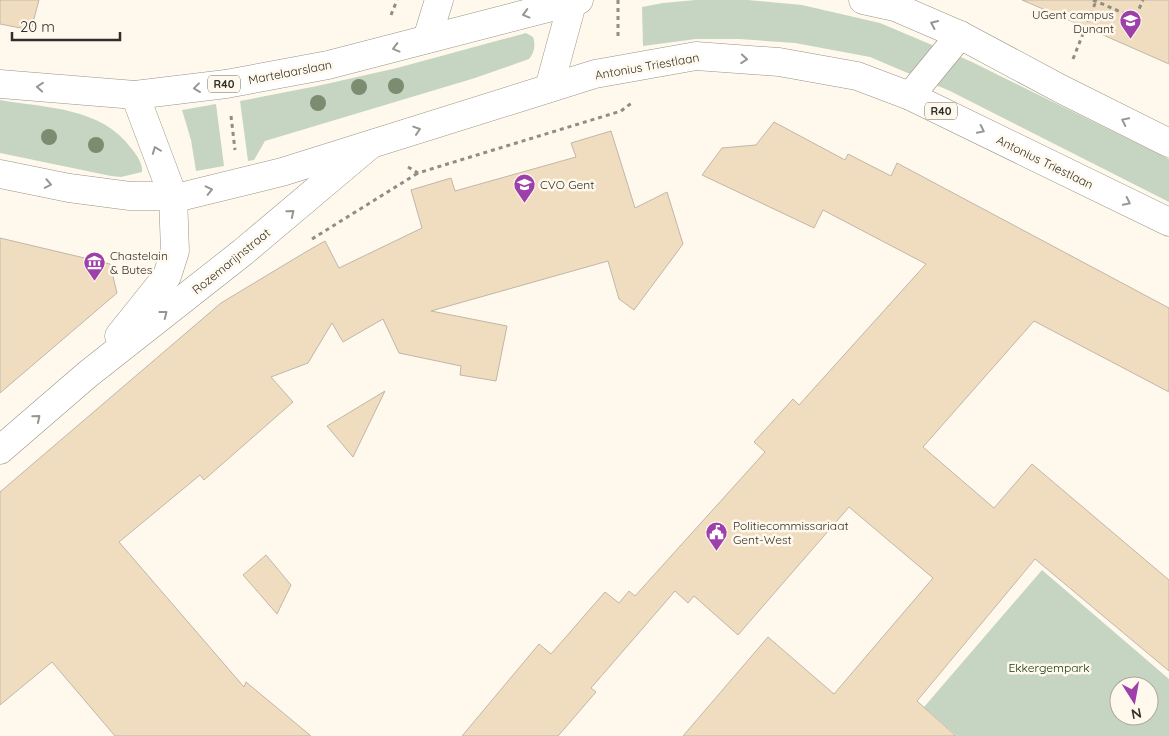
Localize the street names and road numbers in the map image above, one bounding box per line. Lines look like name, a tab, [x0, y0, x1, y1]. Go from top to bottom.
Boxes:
street label: Antonius Triestlaan	[594, 49, 700, 83]
street label: Martelaarslaan	[247, 57, 333, 87]
road number: R40	[208, 76, 240, 92]
road number: R40	[925, 102, 957, 120]
street label: Antonius Triestlaan	[994, 132, 1096, 192]
street label: Rozemarijnstraat	[189, 225, 273, 297]

